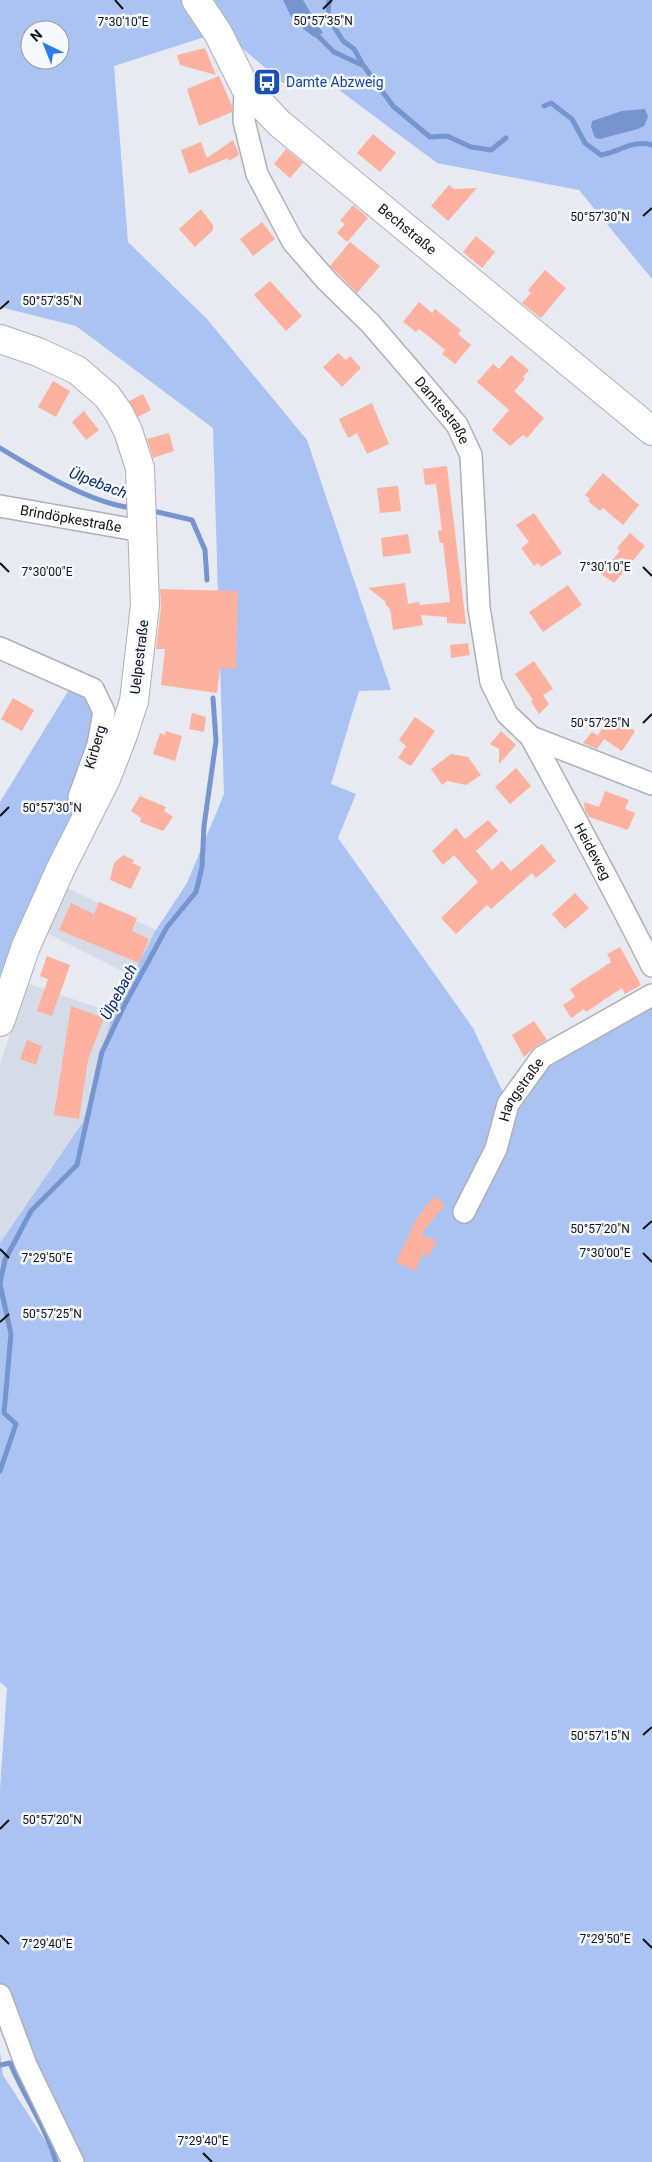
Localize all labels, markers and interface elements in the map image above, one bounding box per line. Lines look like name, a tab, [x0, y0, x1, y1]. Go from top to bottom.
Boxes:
text: 50°57'35"N	[293, 14, 353, 28]
text: 7°30'10"E	[98, 15, 149, 29]
north arrow	[20, 20, 70, 70]
text: N	[27, 26, 45, 45]
bus stop icon: Damte Abzweig	[252, 67, 282, 97]
place label: Damte Abzweig	[286, 74, 384, 90]
street label: Bechstraße	[375, 200, 440, 258]
text: 50°57'30"N	[570, 210, 630, 224]
text: 50°57'35"N	[22, 294, 82, 308]
street label: Damtestraße	[412, 373, 473, 446]
water label: Ülpebach	[66, 464, 130, 502]
street label: Brindöpkestraße	[19, 502, 123, 535]
text: 7°30'10"E	[580, 560, 631, 574]
text: 7°30'00"E	[22, 565, 73, 579]
street label: Uelpestraße	[126, 619, 152, 695]
text: 50°57'25"N	[570, 716, 630, 730]
street label: Kirberg	[81, 723, 109, 771]
text: 50°57'30"N	[22, 801, 82, 815]
street label: Heideweg	[571, 820, 614, 883]
water label: Ülpebach	[97, 961, 141, 1023]
street label: Hangstraße	[496, 1055, 547, 1123]
text: 50°57'20"N	[570, 1222, 630, 1236]
text: 7°30'00"E	[580, 1246, 631, 1260]
text: 7°29'50"E	[22, 1251, 73, 1265]
text: 50°57'25"N	[22, 1307, 82, 1321]
text: 50°57'15"N	[570, 1729, 630, 1743]
text: 50°57'20"N	[22, 1813, 82, 1827]
text: 7°29'50"E	[580, 1932, 631, 1946]
text: 7°29'40"E	[22, 1937, 73, 1951]
text: 7°29'40"E	[178, 2134, 229, 2148]

